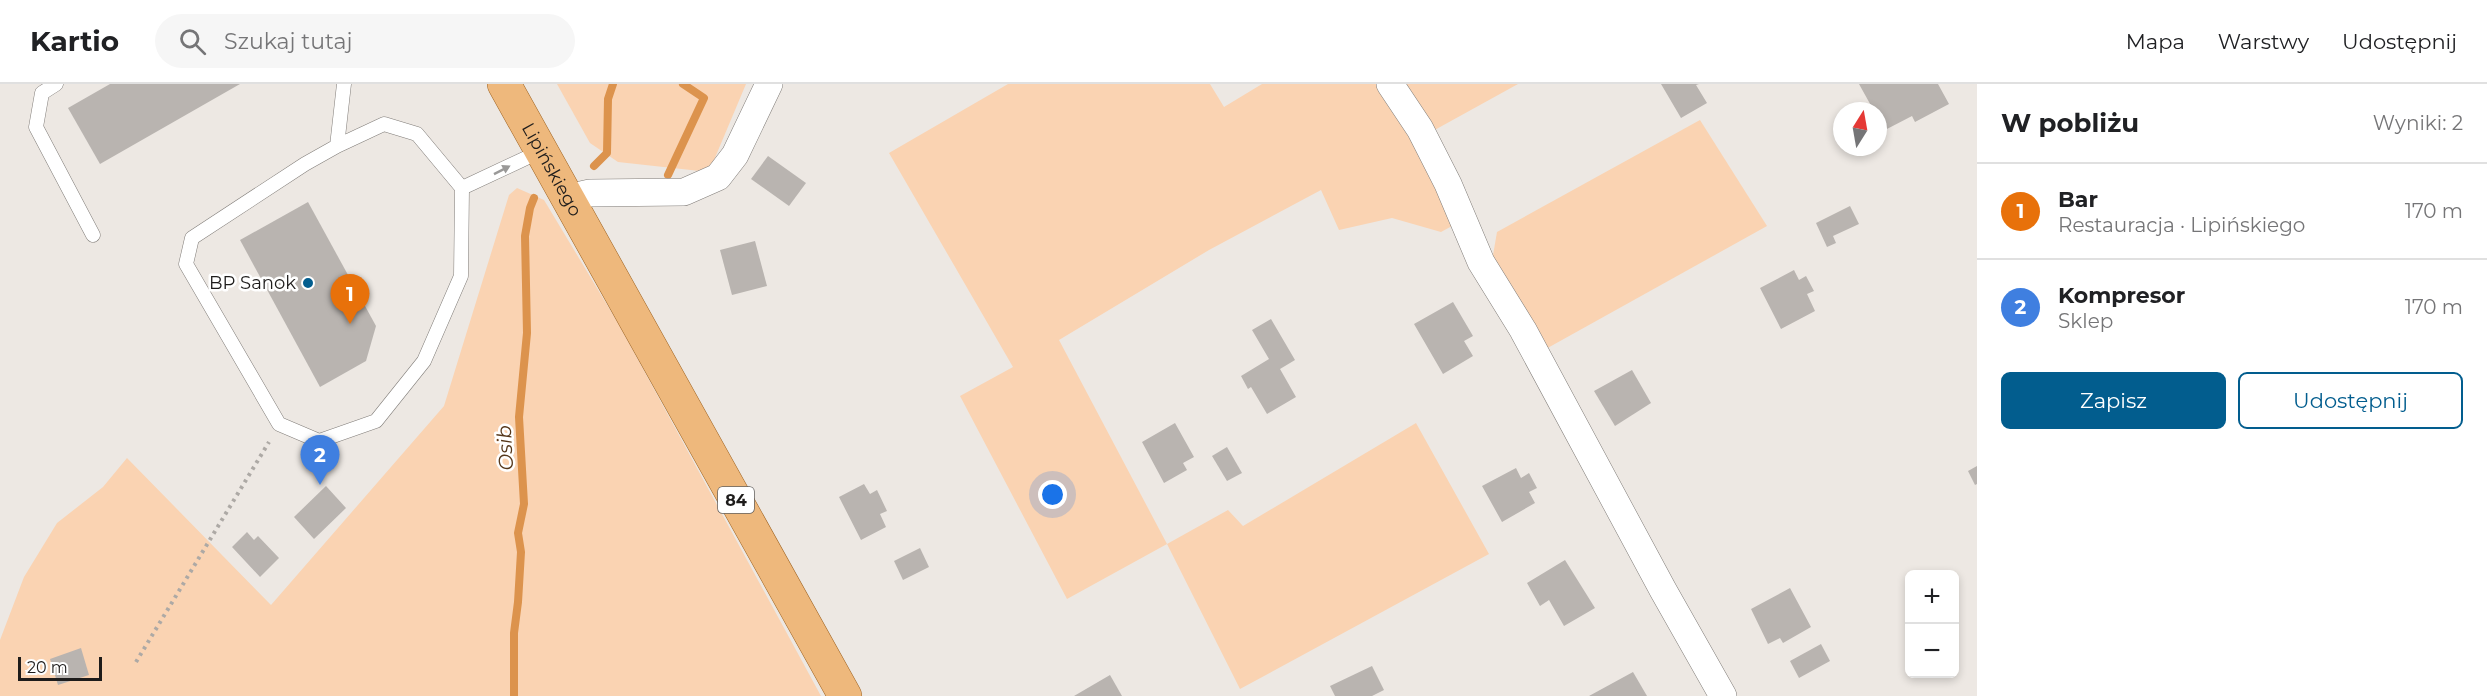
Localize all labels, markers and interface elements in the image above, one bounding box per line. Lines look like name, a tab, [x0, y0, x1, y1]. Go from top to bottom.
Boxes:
search box	[155, 14, 575, 68]
text: Kartio	[30, 24, 119, 58]
icon: search	[176, 25, 209, 58]
text: Szukaj tutaj	[224, 28, 353, 55]
text: Mapa	[2126, 29, 2185, 54]
text: Warstwy	[2218, 29, 2309, 54]
text: Udostępnij	[2342, 29, 2457, 54]
north arrow	[1833, 102, 1887, 156]
text: W pobliżu	[2001, 107, 2139, 139]
text: Wyniki: 2	[2373, 111, 2463, 135]
street label: Lipińskiego	[517, 119, 587, 220]
one-way arrow	[494, 166, 511, 175]
text: Bar	[2058, 186, 2098, 213]
text: 1	[2017, 199, 2024, 223]
text: 170 m	[2405, 199, 2463, 223]
text: Restauracja · Lipińskiego	[2058, 213, 2305, 237]
place label: BP Sanok	[209, 272, 296, 294]
pin: 1	[330, 274, 370, 324]
marker: BP Sanok	[301, 276, 315, 290]
text: Kompresor	[2058, 282, 2185, 309]
text: 2	[2015, 295, 2026, 319]
text: 170 m	[2405, 295, 2463, 319]
text: Sklep	[2058, 309, 2113, 333]
button: Zapisz	[2001, 372, 2226, 429]
button: Udostępnij	[2238, 372, 2463, 429]
water label: Osib	[492, 425, 518, 471]
pin: 2	[300, 436, 340, 485]
your location	[1038, 480, 1067, 509]
road number: 84	[718, 487, 754, 513]
map controls	[1905, 570, 1959, 678]
button: +	[1905, 570, 1959, 624]
button: −	[1905, 624, 1959, 678]
scale bar	[18, 654, 102, 682]
text: 20 m	[27, 658, 68, 677]

